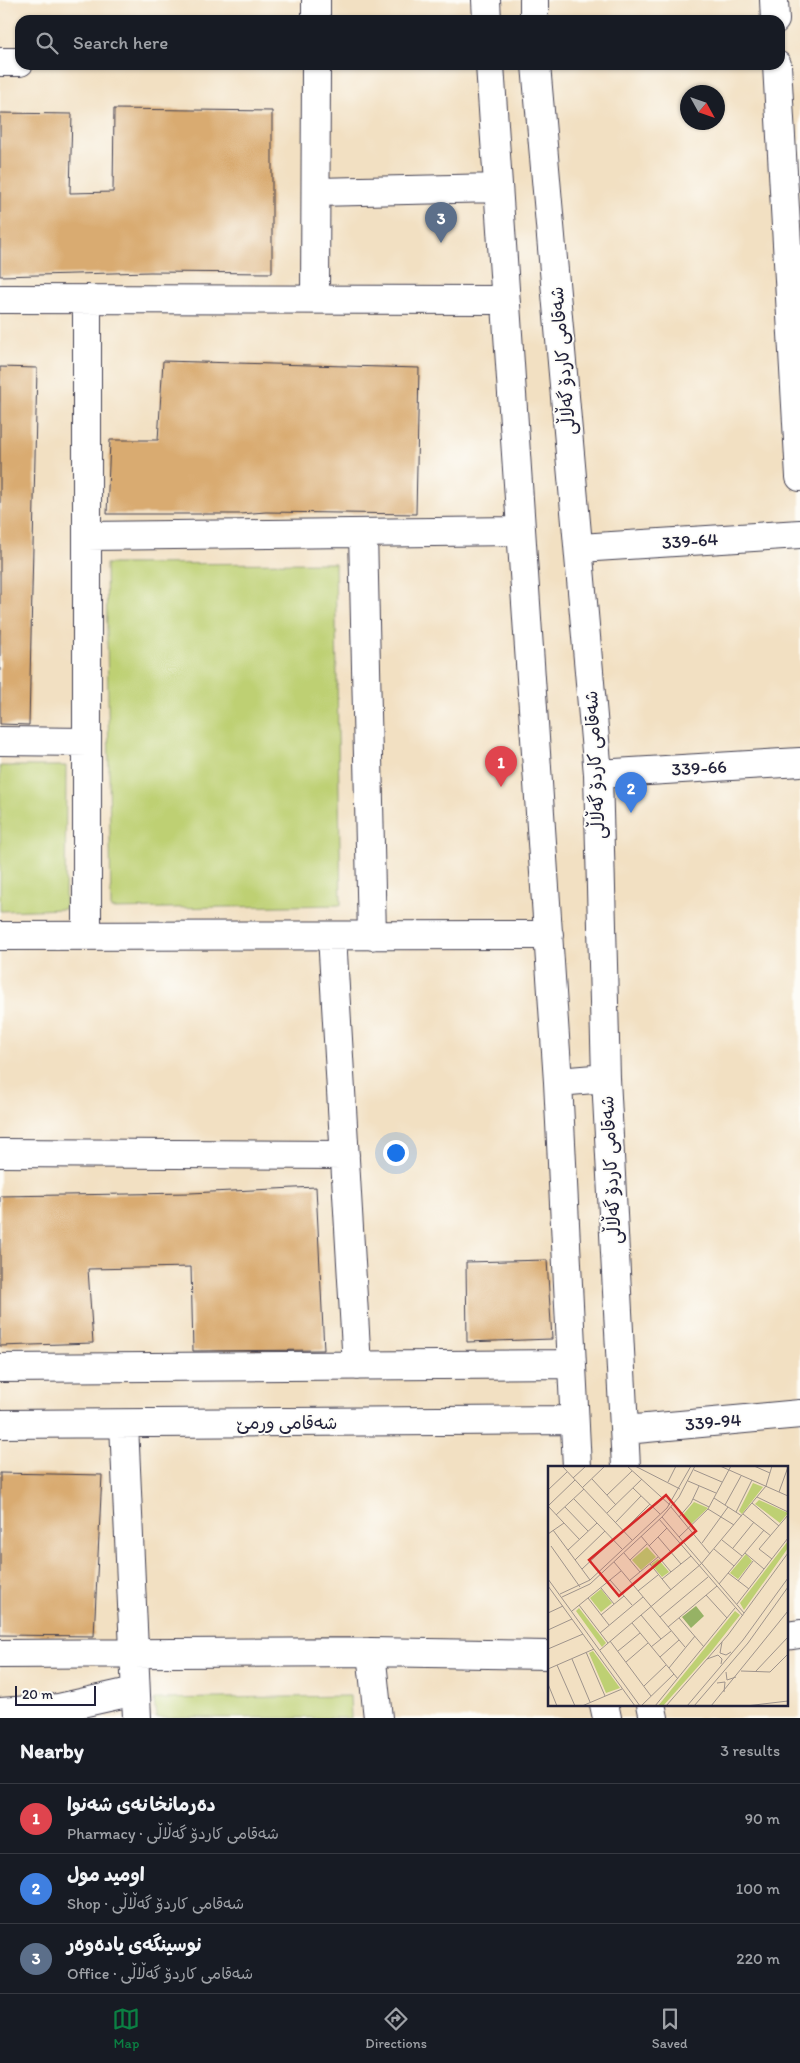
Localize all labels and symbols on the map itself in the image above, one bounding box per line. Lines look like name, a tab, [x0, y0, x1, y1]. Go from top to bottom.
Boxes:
north arrow	[680, 85, 725, 130]
pin: 3	[425, 202, 457, 243]
street label: شەقامی کاردۆ گەڵاڵی	[544, 286, 580, 436]
street label: 339-64	[661, 528, 719, 554]
street label: شەقامی کاردۆ گەڵاڵی	[578, 690, 610, 840]
pin: 1	[485, 746, 517, 787]
street label: 339-66	[671, 756, 727, 780]
pin: 2	[615, 772, 647, 813]
street label: شەقامی کاردۆ گەڵاڵی	[594, 1095, 626, 1245]
your location	[383, 1140, 409, 1166]
street label: 339-94	[684, 1409, 742, 1435]
street label: شەقامی ورمێ	[236, 1412, 338, 1434]
inset map	[548, 1466, 788, 1706]
scale bar	[15, 1683, 96, 1706]

